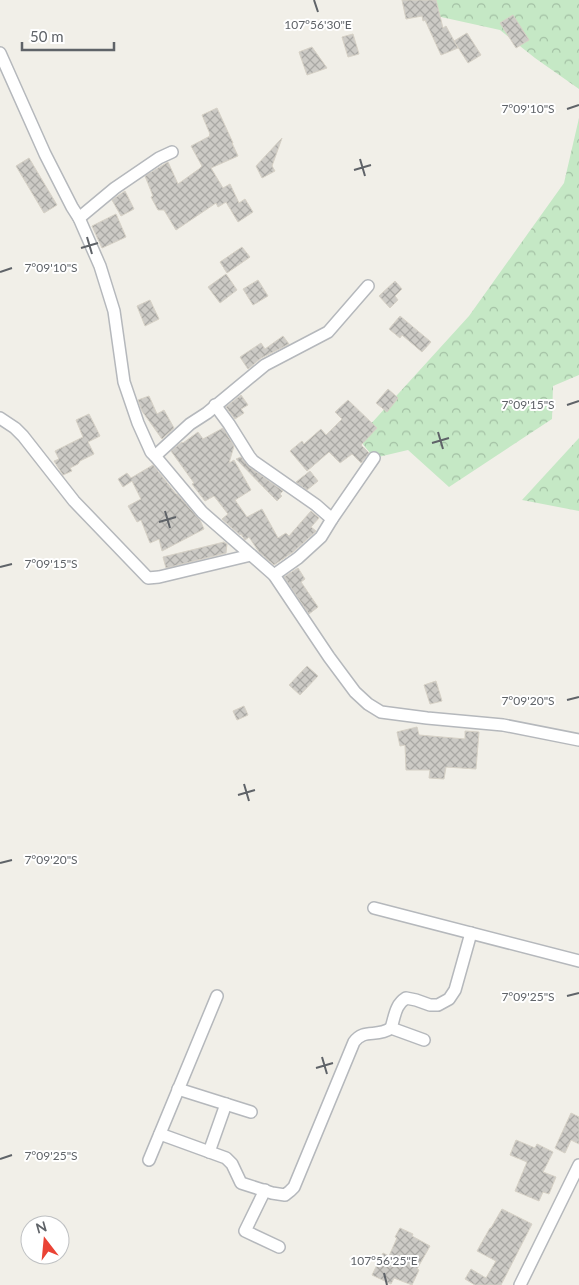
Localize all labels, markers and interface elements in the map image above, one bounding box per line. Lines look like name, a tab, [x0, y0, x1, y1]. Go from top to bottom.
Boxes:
text: 107°56'30"E	[284, 17, 352, 32]
scale bar	[22, 20, 115, 52]
text: 50 m	[30, 27, 64, 45]
text: 7°09'10"S	[501, 101, 555, 116]
text: 7°09'10"S	[24, 260, 78, 275]
text: 7°09'15"S	[501, 397, 555, 412]
text: 7°09'15"S	[24, 556, 78, 571]
text: 7°09'20"S	[501, 693, 555, 708]
text: 7°09'20"S	[24, 852, 78, 867]
text: 7°09'25"S	[501, 989, 555, 1004]
text: 7°09'25"S	[24, 1148, 78, 1163]
north arrow	[20, 1215, 70, 1265]
text: N	[34, 1217, 49, 1237]
text: 107°56'25"E	[350, 1253, 418, 1268]

